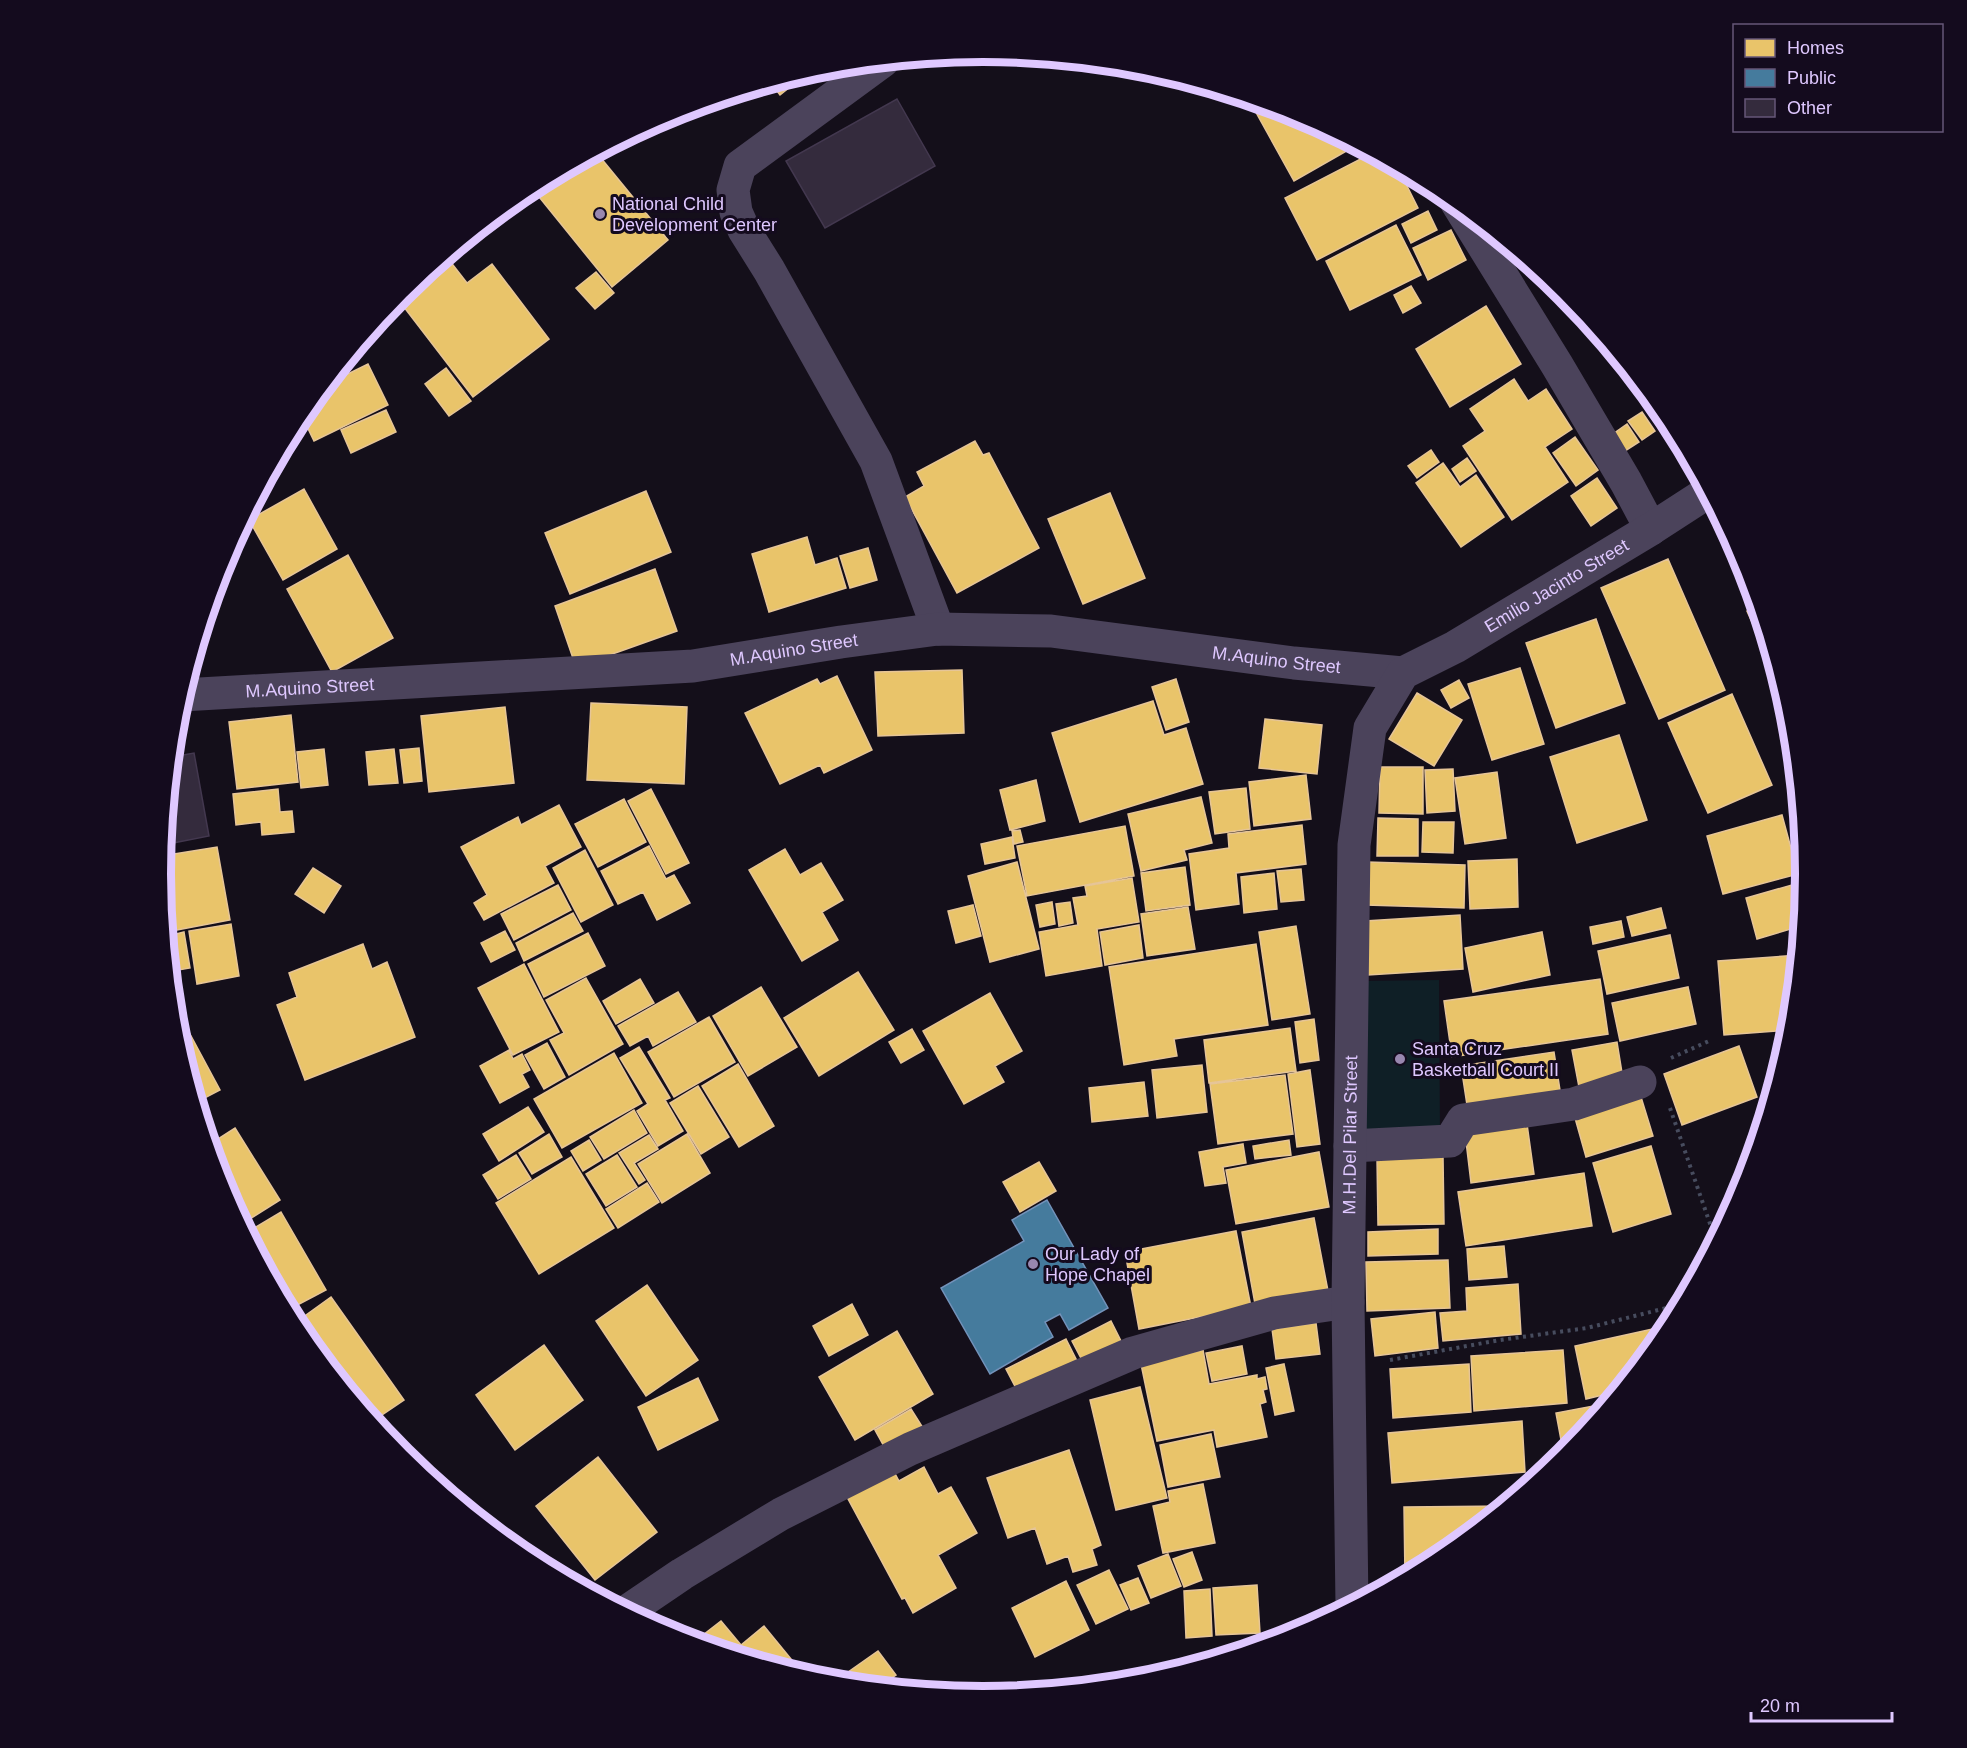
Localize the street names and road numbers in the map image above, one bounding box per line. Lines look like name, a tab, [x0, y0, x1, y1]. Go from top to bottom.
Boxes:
street label: Emilio Jacinto Street	[1481, 535, 1632, 637]
street label: M.Aquino Street	[728, 630, 859, 670]
street label: M.Aquino Street	[1211, 642, 1342, 677]
street label: M.Aquino Street	[245, 674, 375, 701]
street label: M.H.Del Pilar Street	[1339, 1055, 1361, 1215]

